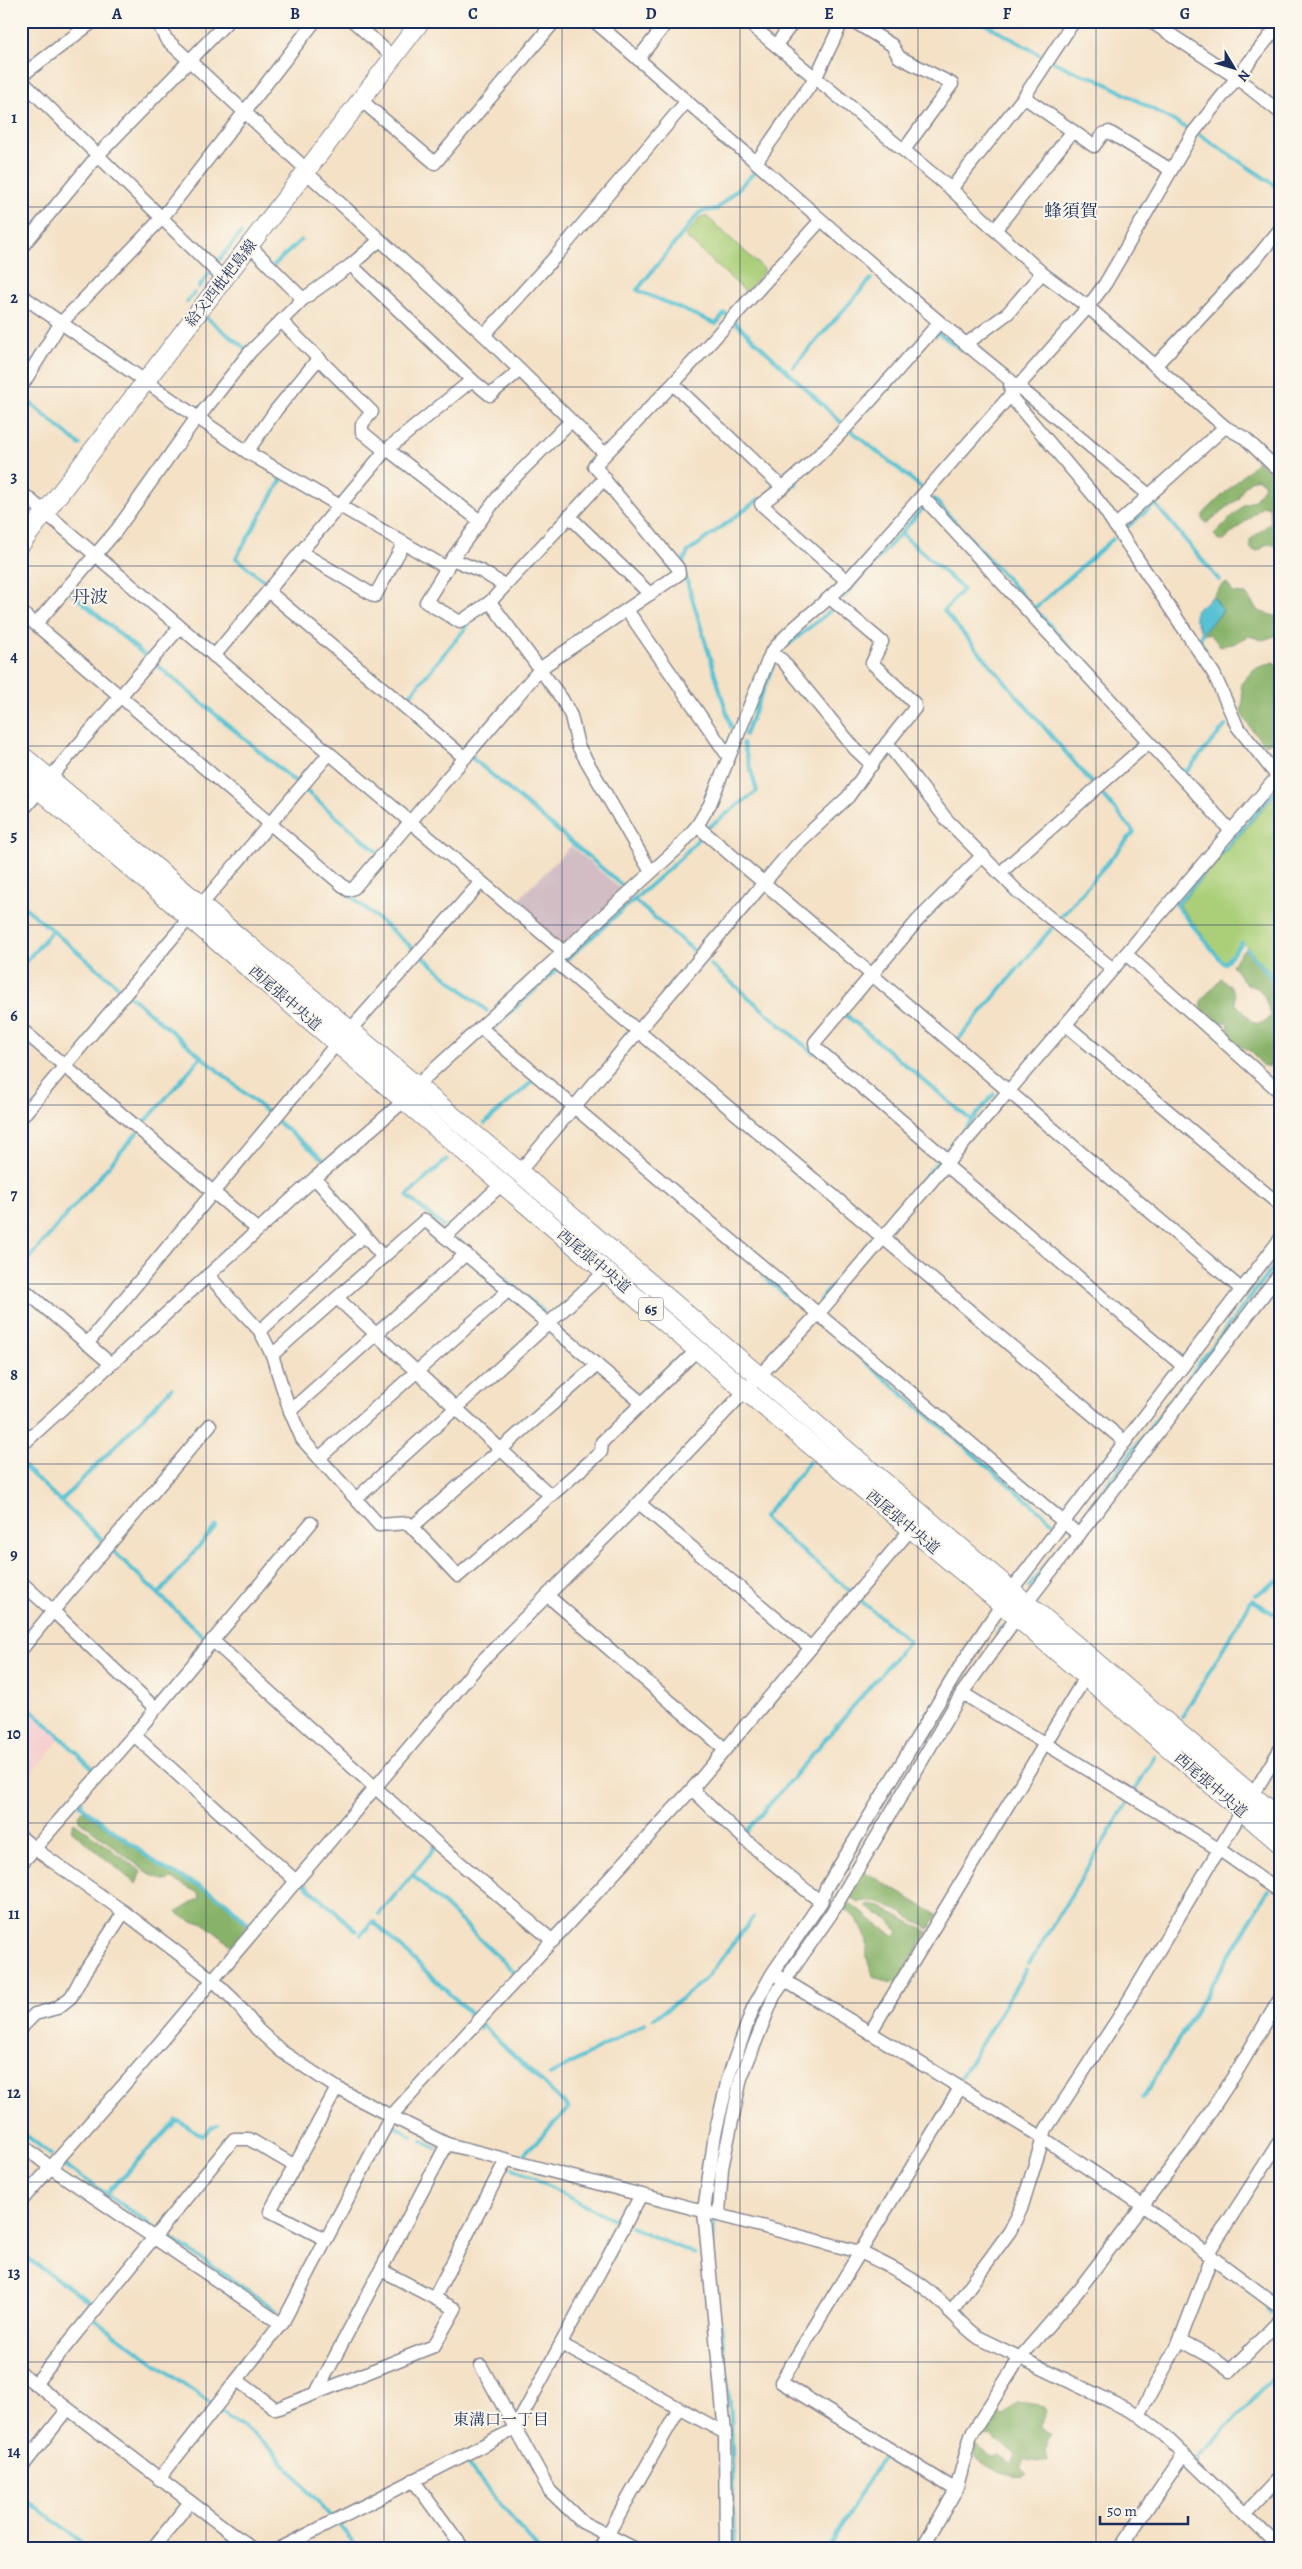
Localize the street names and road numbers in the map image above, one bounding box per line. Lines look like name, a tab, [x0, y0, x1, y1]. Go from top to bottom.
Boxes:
street label: 給父西枇杷島線	[181, 235, 261, 331]
street label: 西尾張中央道	[244, 961, 326, 1035]
street label: 西尾張中央道	[553, 1224, 635, 1298]
road number: 65	[638, 1298, 664, 1320]
street label: 西尾張中央道	[862, 1485, 944, 1559]
street label: 西尾張中央道	[1170, 1748, 1252, 1822]

